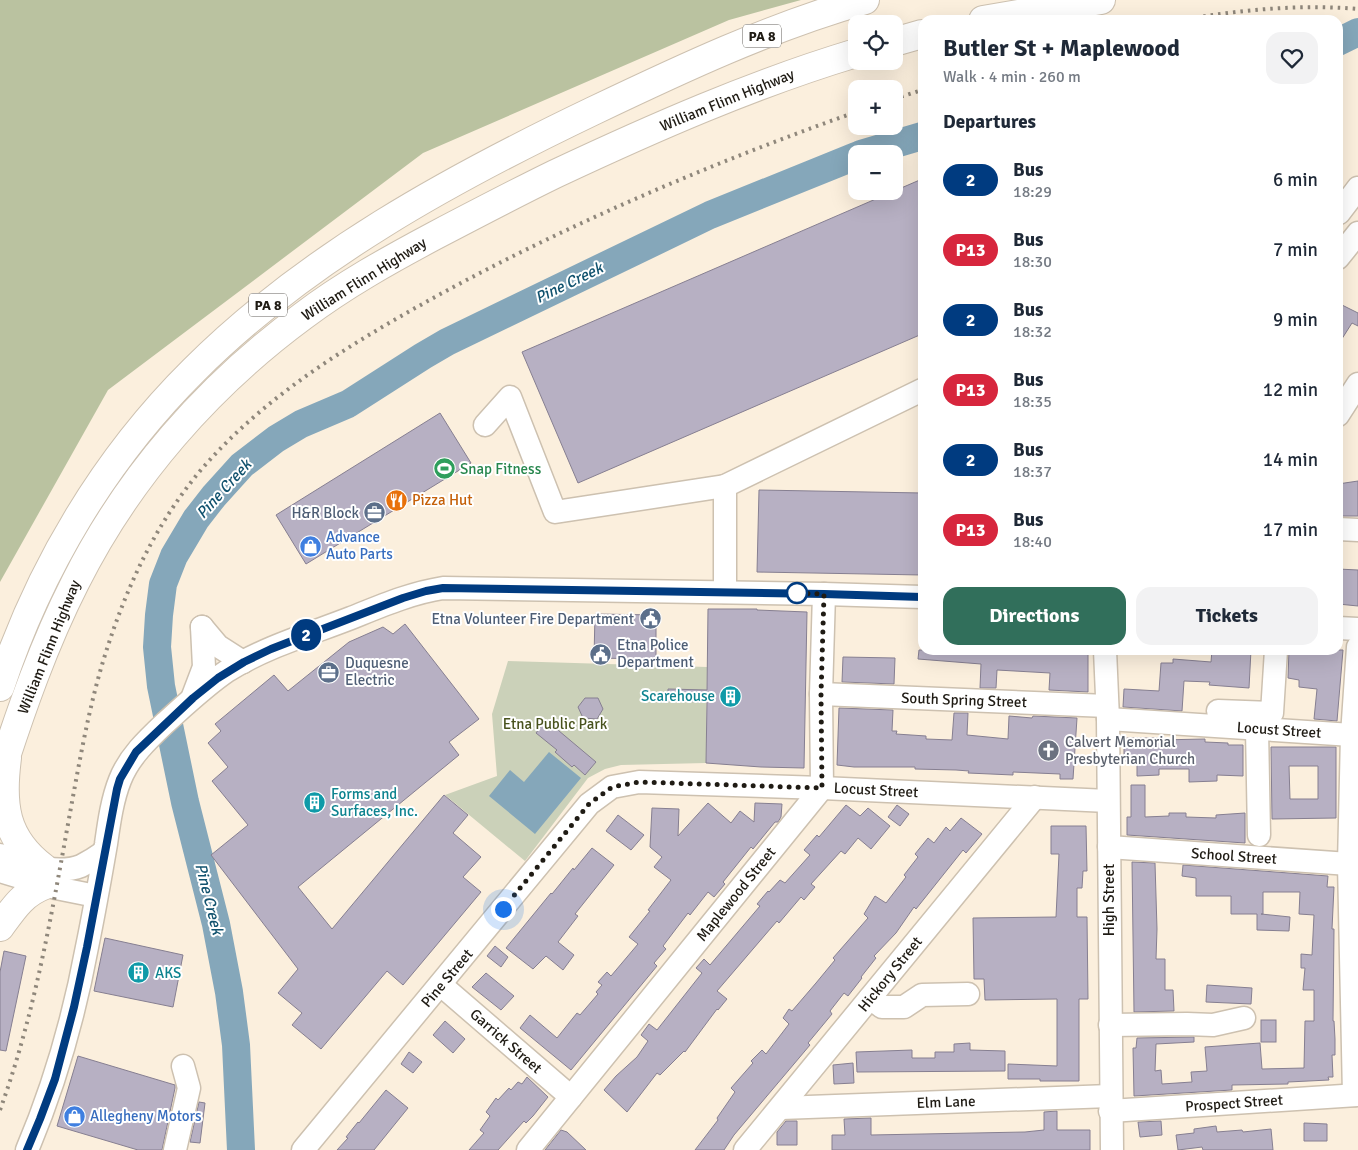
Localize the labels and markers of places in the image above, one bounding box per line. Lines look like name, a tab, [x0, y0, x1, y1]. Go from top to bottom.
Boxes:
sports icon: Snap Fitness	[432, 457, 456, 481]
place label: Snap Fitness	[460, 460, 542, 478]
restaurant icon: Pizza Hut	[384, 488, 408, 512]
place label: Pizza Hut	[412, 491, 472, 509]
office icon: H&R Block	[363, 501, 387, 525]
place label: H&R Block	[292, 504, 359, 522]
place label: Advance Auto Parts	[326, 528, 393, 563]
shop icon: Advance Auto Parts	[298, 534, 322, 558]
unlabelled marker	[786, 582, 808, 604]
public building icon: Etna Volunteer Fire Department	[638, 607, 662, 631]
place label: Etna Volunteer Fire Department	[431, 610, 634, 628]
place label: Etna Police Department	[617, 636, 694, 671]
public building icon: Etna Police Department	[589, 642, 613, 666]
place label: Duquesne Electric	[345, 654, 409, 689]
office icon: Duquesne Electric	[317, 660, 341, 684]
building icon: Scarehouse	[719, 684, 743, 708]
place label: Scarehouse	[641, 687, 715, 705]
place label: Calvert Memorial Presbyterian Church	[1065, 733, 1195, 768]
church icon: Calvert Memorial Presbyterian Church	[1037, 739, 1061, 763]
place label: Forms and Surfaces, Inc.	[331, 785, 418, 820]
building icon: Forms and Surfaces, Inc.	[303, 791, 327, 815]
building icon: AKS	[127, 961, 151, 985]
place label: AKS	[155, 964, 181, 982]
shop icon: Allegheny Motors	[62, 1104, 86, 1128]
place label: Allegheny Motors	[90, 1107, 202, 1125]

